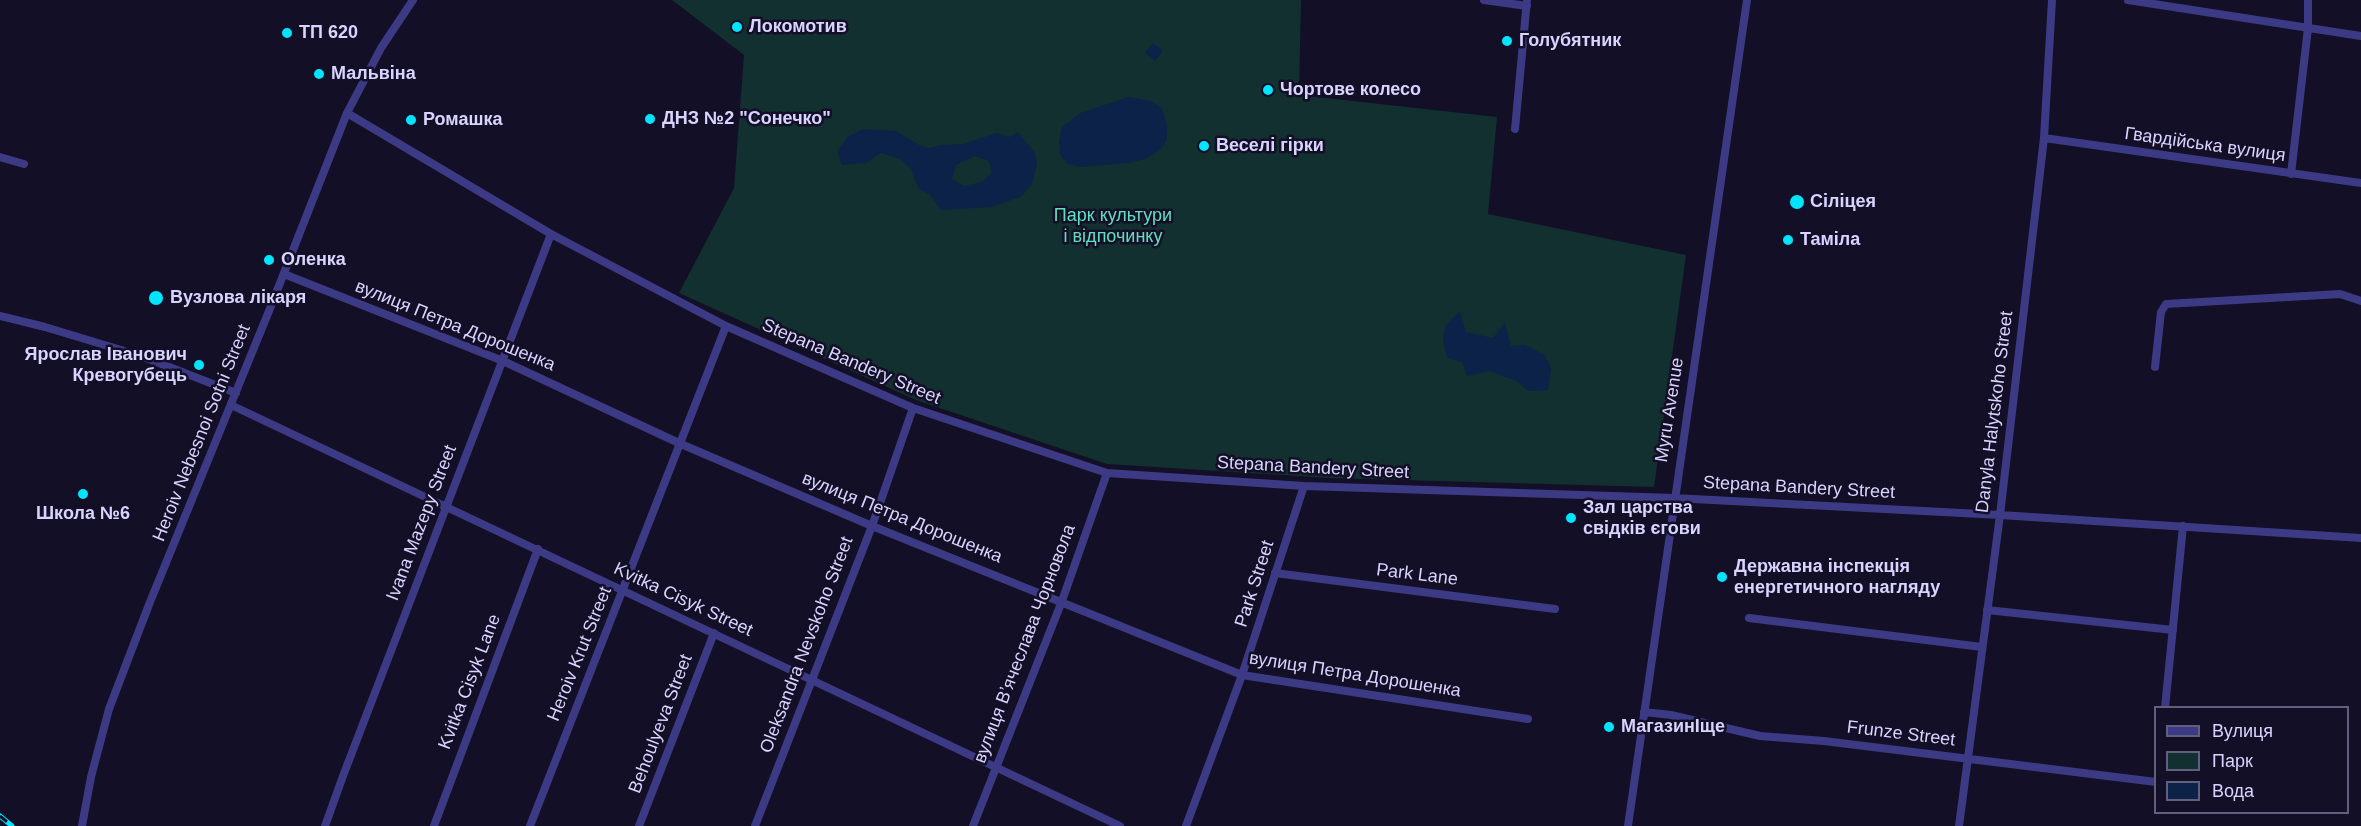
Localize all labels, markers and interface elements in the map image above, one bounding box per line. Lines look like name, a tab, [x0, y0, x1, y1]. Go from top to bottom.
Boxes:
place label: Локомотив	[749, 16, 847, 38]
marker: Локомотив	[730, 20, 744, 34]
place label: ТП 620	[299, 22, 358, 44]
marker: ТП 620	[280, 26, 294, 40]
place label: Голубятник	[1519, 30, 1621, 52]
marker: Голубятник	[1500, 34, 1514, 48]
place label: Мальвіна	[331, 63, 416, 85]
marker: Мальвіна	[312, 67, 326, 81]
place label: Чортове колесо	[1280, 79, 1421, 101]
marker: Чортове колесо	[1261, 83, 1275, 97]
place label: ДНЗ №2 "Сонечко"	[662, 108, 831, 130]
place label: Ромашка	[423, 109, 502, 131]
marker: ДНЗ №2 "Сонечко"	[643, 112, 657, 126]
marker: Ромашка	[404, 113, 418, 127]
street label: Гвардійська вулиця	[2123, 123, 2287, 167]
place label: Веселі гірки	[1216, 135, 1324, 157]
marker: Веселі гірки	[1197, 139, 1211, 153]
place label: Сіліцея	[1810, 191, 1876, 213]
marker: Сіліцея	[1788, 193, 1806, 211]
park label: Парк культури і відпочинку	[1054, 205, 1172, 248]
place label: Таміла	[1800, 229, 1860, 251]
marker: Таміла	[1781, 233, 1795, 247]
place label: Оленка	[281, 249, 346, 271]
marker: Оленка	[262, 253, 276, 267]
street label: вулиця Петра Дорошенка	[352, 276, 558, 376]
place label: Вузлова лікаря	[170, 287, 306, 309]
marker: Вузлова лікаря	[147, 289, 165, 307]
street label: Danyla Halytskoho Street	[1972, 310, 2018, 514]
street label: Stepana Bandery Street	[758, 315, 944, 409]
street label: Heroiv Nebesnoi Sotni Street	[149, 321, 255, 545]
place label: Ярослав Іванович Кревогубець	[24, 344, 187, 386]
street label: Myru Avenue	[1651, 356, 1689, 464]
marker: Ярослав Іванович Кревогубець	[192, 358, 206, 372]
street label: Ivana Mazepy Street	[382, 442, 462, 604]
street label: Stepana Bandery Street	[1217, 452, 1409, 484]
street label: вулиця Петра Дорошенка	[799, 468, 1005, 568]
street label: Stepana Bandery Street	[1703, 472, 1895, 504]
marker: Школа №6	[76, 487, 90, 501]
place label: Зал царства свідків єгови	[1583, 497, 1701, 540]
place label: Школа №6	[36, 503, 130, 525]
marker: Зал царства свідків єгови	[1564, 511, 1578, 525]
street label: вулиця Вʼячеслава Чорновола	[969, 522, 1081, 766]
street label: Oleksandra Nevskoho Street	[756, 534, 858, 756]
street label: Park Street	[1231, 538, 1279, 630]
place label: Державна інспекція енергетичного нагляду	[1734, 556, 1940, 598]
street label: Kvitka Cisyk Street	[610, 558, 756, 642]
street label: Park Lane	[1375, 559, 1459, 591]
marker: Державна інспекція енергетичного нагляду	[1715, 570, 1729, 584]
street label: Heroiv Krut Street	[543, 584, 617, 724]
street label: Kvitka Cisyk Lane	[434, 611, 506, 753]
street label: вулиця Петра Дорошенка	[1248, 648, 1462, 702]
street label: Behoulyeva Street	[625, 651, 697, 797]
legend	[2154, 706, 2349, 814]
place label: МагазинІще	[1621, 716, 1725, 738]
street label: Frunze Street	[1846, 717, 1956, 751]
marker: МагазинІще	[1602, 720, 1616, 734]
text: Вулиця	[2212, 721, 2273, 741]
text: Парк	[2212, 751, 2253, 771]
text: Вода	[2212, 781, 2254, 801]

